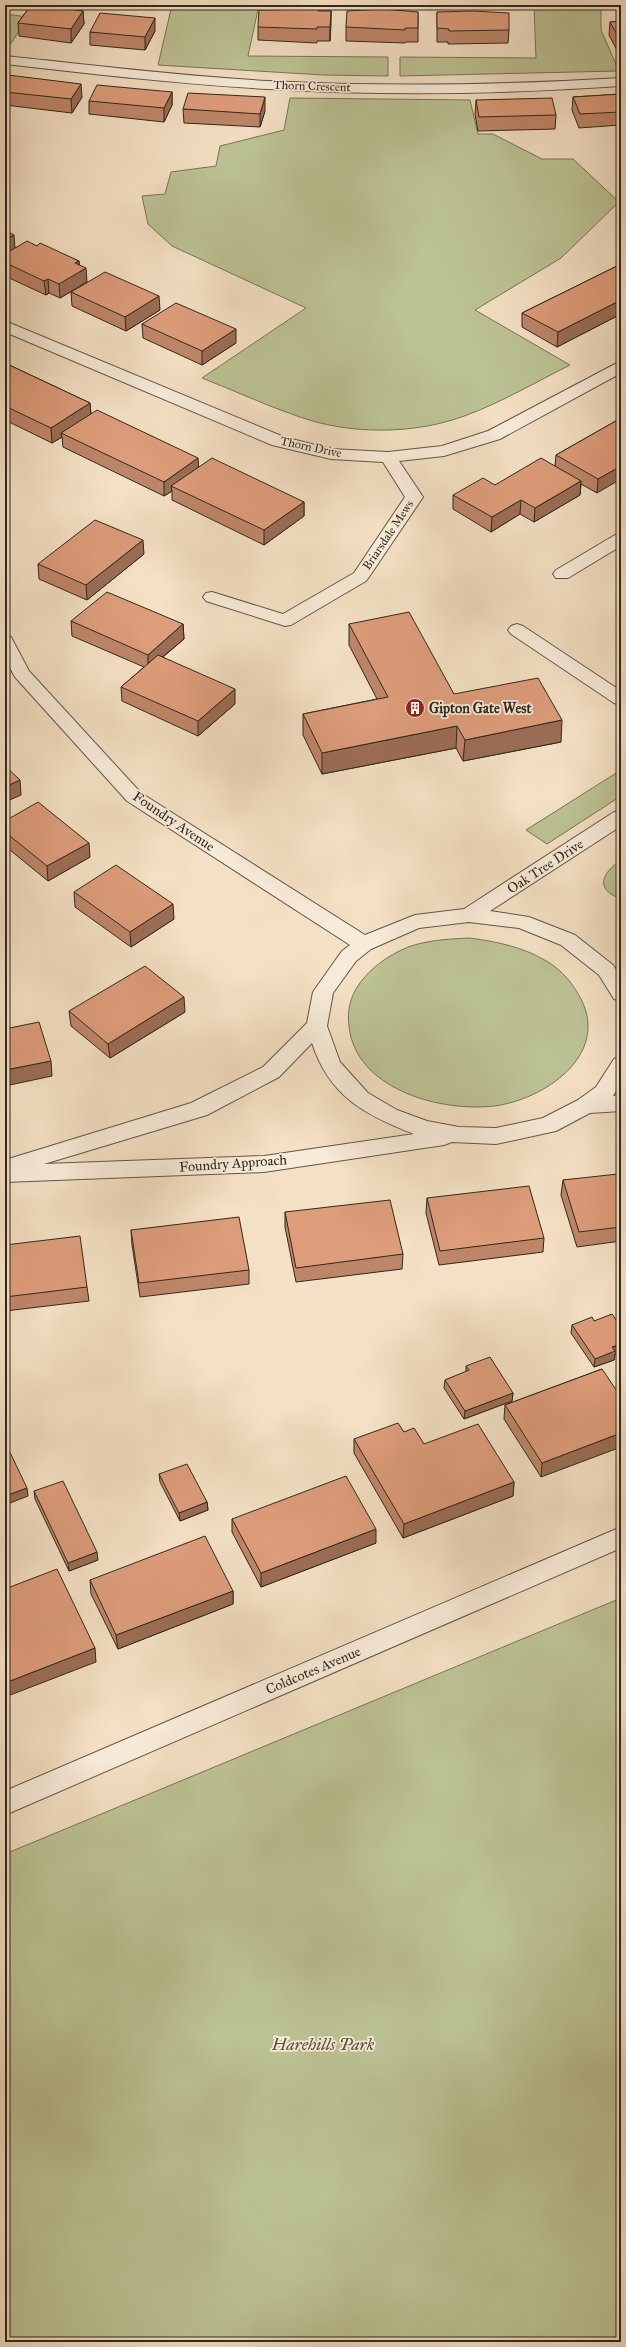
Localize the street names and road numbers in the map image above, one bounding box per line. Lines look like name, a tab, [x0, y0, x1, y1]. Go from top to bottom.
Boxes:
street label: Thorn Crescent	[273, 78, 352, 94]
street label: Thorn Drive	[279, 434, 343, 460]
street label: Briarsdale Mews	[360, 498, 416, 572]
street label: Foundry Avenue	[130, 788, 218, 855]
street label: Oak Tree Drive	[504, 835, 587, 897]
street label: Foundry Approach	[178, 1151, 288, 1176]
street label: Coldcotes Avenue	[263, 1643, 363, 1698]

